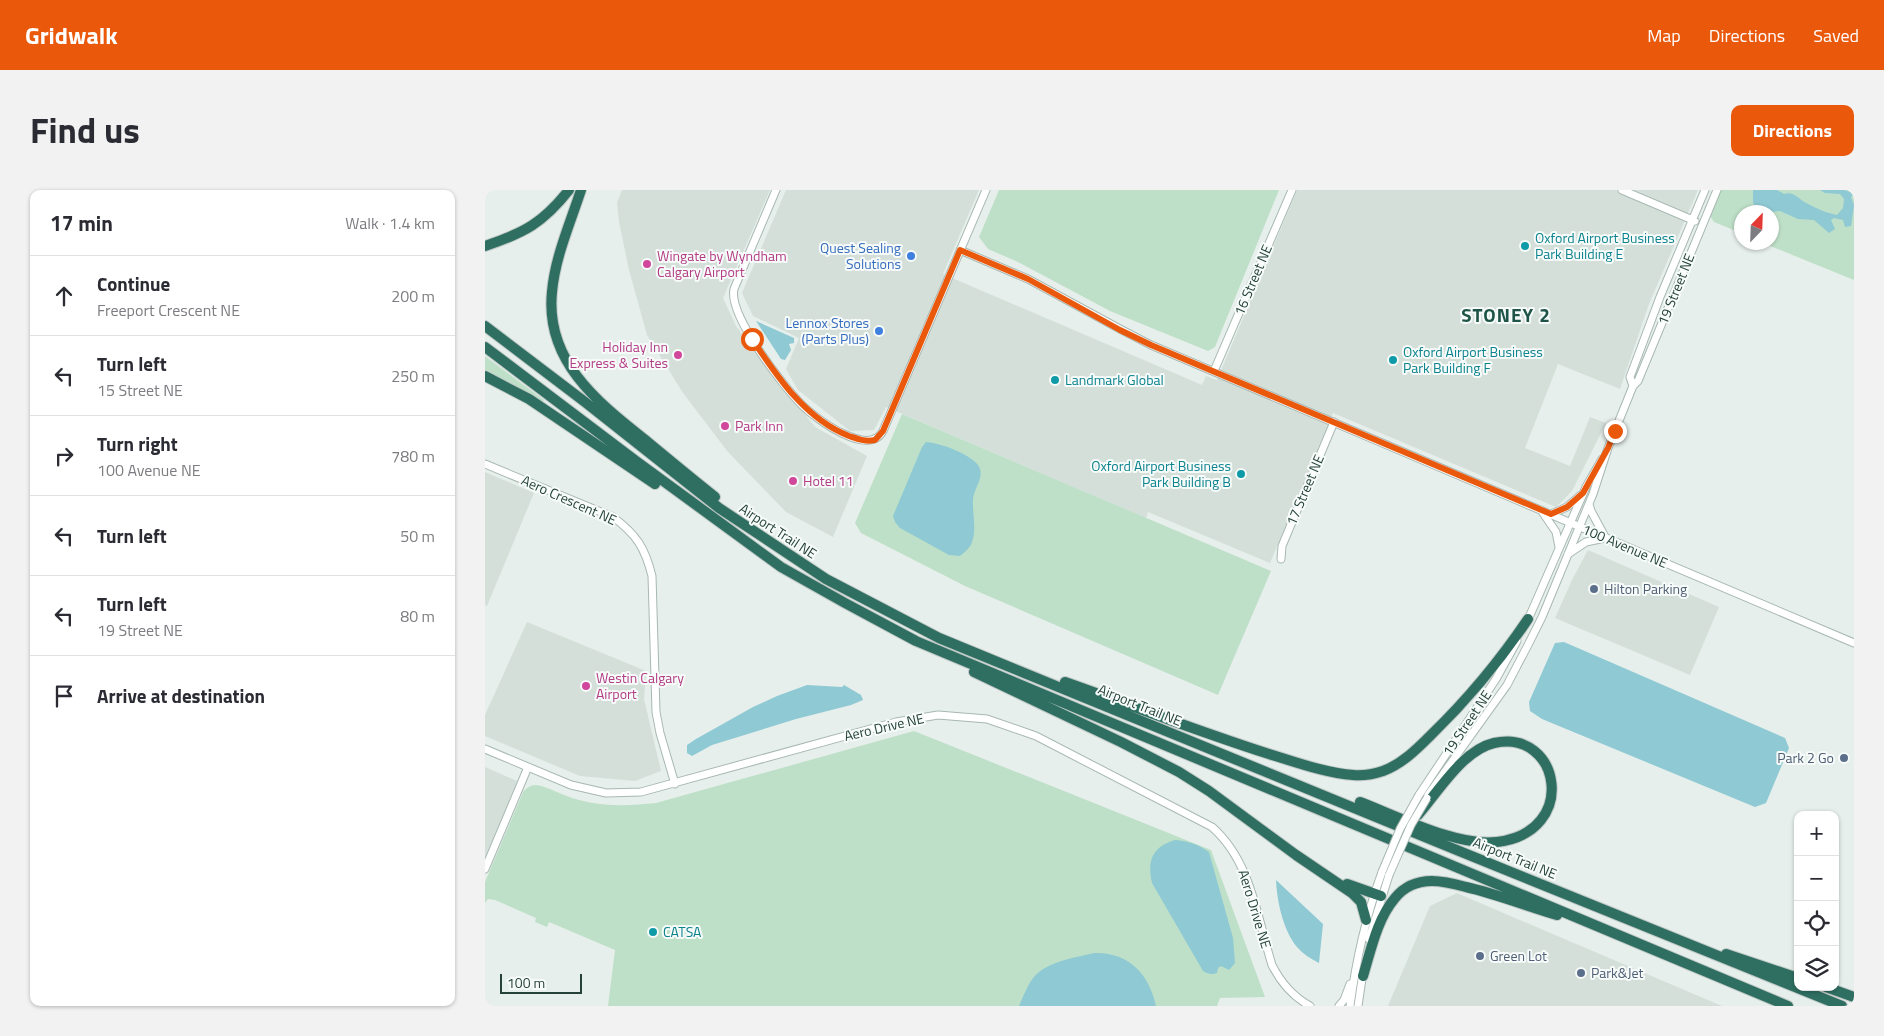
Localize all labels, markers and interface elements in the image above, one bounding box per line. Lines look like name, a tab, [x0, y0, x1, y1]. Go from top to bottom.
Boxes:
text: Gridwalk	[25, 17, 118, 53]
text: Map	[1647, 22, 1681, 49]
text: Directions	[1709, 22, 1785, 49]
text: Saved	[1813, 22, 1859, 49]
text: Find us	[30, 103, 140, 157]
button: Directions	[1731, 105, 1854, 156]
north arrow	[1734, 205, 1779, 250]
text: 17 min	[50, 207, 113, 239]
text: Walk · 1.4 km	[345, 211, 435, 235]
place label: Oxford Airport Business Park Building E	[1535, 227, 1675, 264]
place label: Quest Sealing Solutions	[820, 237, 901, 274]
marker: Oxford Airport Business Park Building E	[1519, 240, 1531, 252]
street label: 16 Street NE	[1228, 241, 1277, 318]
place label: Wingate by Wyndham Calgary Airport	[657, 245, 787, 282]
marker: Quest Sealing Solutions	[905, 250, 917, 262]
street label: 19 Street NE	[1652, 250, 1699, 328]
marker: Wingate by Wyndham Calgary Airport	[641, 258, 653, 270]
text: Continue	[97, 269, 170, 298]
icon: ahead	[50, 282, 78, 310]
text: 200 m	[391, 284, 435, 308]
text: Freeport Crescent NE	[97, 298, 240, 322]
district label: STONEY 2	[1461, 300, 1551, 329]
place label: Lennox Stores (Parts Plus)	[786, 312, 869, 349]
marker: Lennox Stores (Parts Plus)	[873, 325, 885, 337]
route start	[741, 328, 764, 351]
place label: Holiday Inn Express & Suites	[569, 336, 668, 373]
place label: Oxford Airport Business Park Building F	[1403, 341, 1543, 378]
text: Turn left	[97, 349, 167, 378]
marker: Holiday Inn Express & Suites	[672, 349, 684, 361]
marker: Oxford Airport Business Park Building F	[1387, 354, 1399, 366]
icon: left	[50, 362, 78, 390]
text: 250 m	[391, 364, 435, 388]
place label: Landmark Global	[1065, 369, 1164, 390]
marker: Landmark Global	[1049, 374, 1061, 386]
text: 15 Street NE	[97, 378, 183, 402]
place label: Park Inn	[735, 415, 783, 436]
marker: Park Inn	[719, 420, 731, 432]
route end	[1604, 420, 1627, 443]
text: Turn right	[97, 429, 178, 458]
icon: right	[50, 442, 78, 470]
text: 780 m	[391, 444, 435, 468]
street label: 17 Street NE	[1280, 451, 1329, 528]
place label: Oxford Airport Business Park Building B	[1091, 455, 1231, 492]
text: 100 Avenue NE	[97, 458, 201, 482]
marker: Oxford Airport Business Park Building B	[1235, 468, 1247, 480]
street label: Aero Crescent NE	[518, 469, 620, 530]
place label: Hotel 11	[803, 470, 854, 491]
marker: Hotel 11	[787, 475, 799, 487]
street label: Airport Trail NE	[735, 498, 821, 564]
street label: 100 Avenue NE	[1579, 518, 1671, 573]
text: Turn left	[97, 521, 167, 550]
icon: left	[50, 522, 78, 550]
text: 50 m	[400, 524, 435, 548]
place label: Hilton Parking	[1604, 578, 1687, 599]
marker: Hilton Parking	[1588, 583, 1600, 595]
text: Turn left	[97, 589, 167, 618]
icon: left	[50, 602, 78, 630]
text: 80 m	[400, 604, 435, 628]
text: 19 Street NE	[97, 618, 183, 642]
place label: Westin Calgary Airport	[596, 667, 684, 704]
street label: Airport Trail NE	[1095, 678, 1185, 731]
marker: Westin Calgary Airport	[580, 680, 592, 692]
text: Arrive at destination	[97, 681, 265, 710]
icon: arrive	[50, 682, 78, 710]
street label: 19 Street NE	[1437, 685, 1496, 760]
street label: Aero Drive NE	[842, 707, 926, 746]
place label: Park 2 Go	[1777, 747, 1834, 768]
marker: Park 2 Go	[1838, 752, 1850, 764]
map controls	[1794, 811, 1839, 991]
button: +	[1794, 811, 1839, 856]
street label: Airport Trail NE	[1470, 831, 1560, 884]
button: −	[1794, 856, 1839, 901]
street label: Aero Drive NE	[1234, 867, 1277, 951]
button: locate	[1794, 901, 1839, 946]
place label: CATSA	[663, 921, 702, 942]
marker: CATSA	[647, 926, 659, 938]
place label: Green Lot	[1490, 945, 1547, 966]
button: layers	[1794, 946, 1839, 991]
marker: Green Lot	[1474, 950, 1486, 962]
place label: Park&Jet	[1591, 962, 1643, 983]
marker: Park&Jet	[1575, 967, 1587, 979]
scale bar	[500, 971, 583, 994]
text: 100 m	[507, 972, 545, 993]

